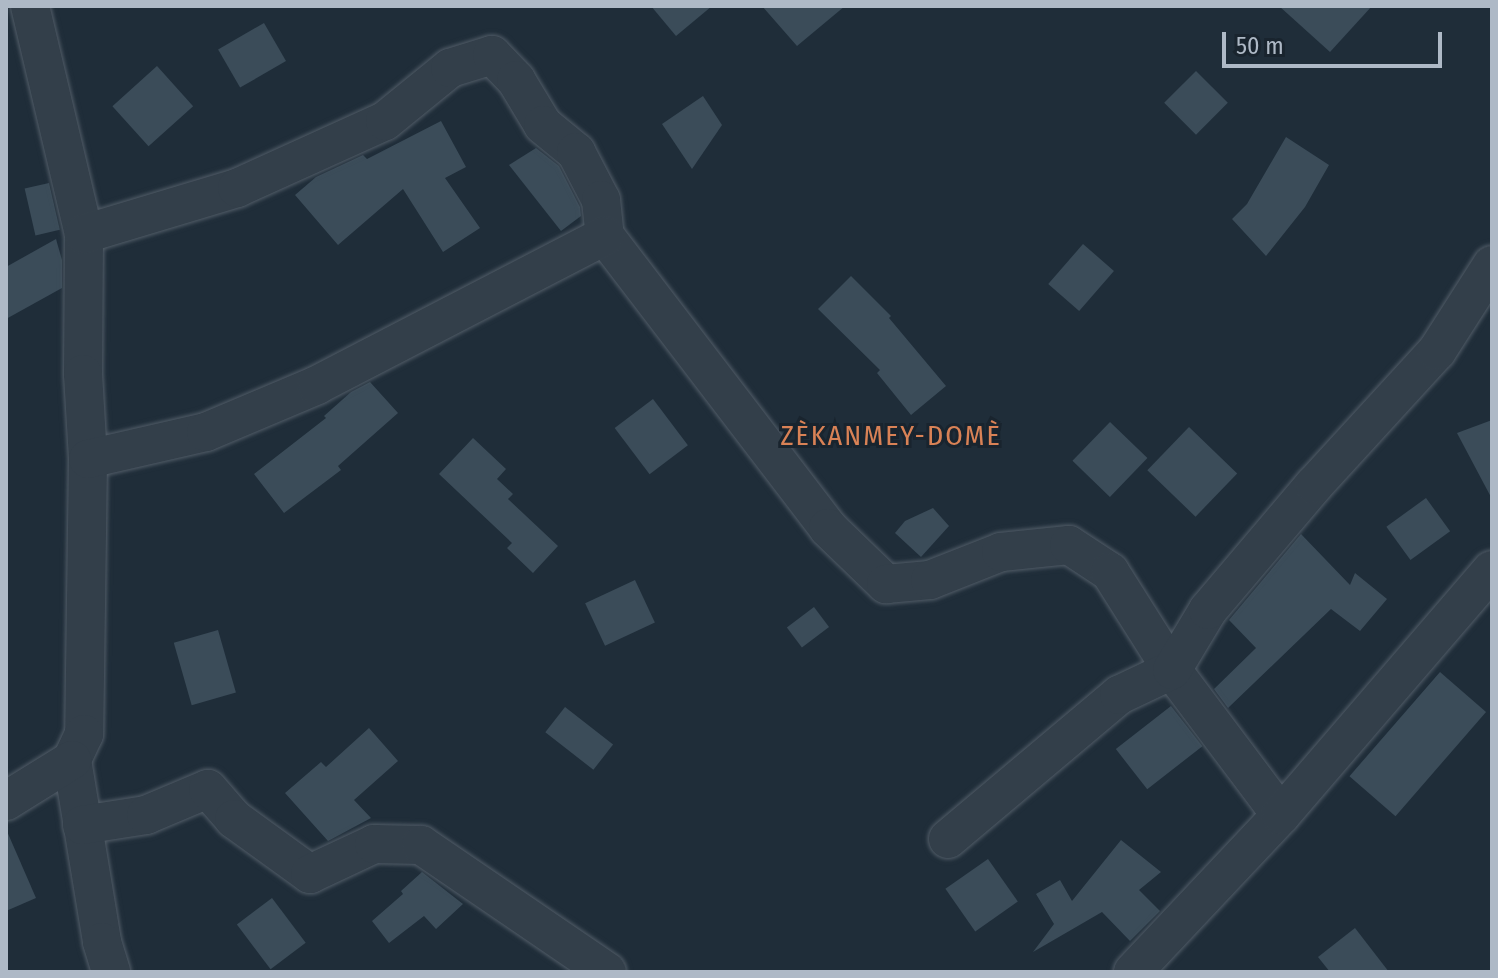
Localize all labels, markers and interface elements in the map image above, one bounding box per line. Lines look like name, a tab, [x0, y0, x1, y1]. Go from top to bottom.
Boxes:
scale bar	[1226, 16, 1446, 66]
text: 50 m	[1236, 32, 1284, 60]
district label: ZÈKANMEY-DOMÈ	[780, 419, 1002, 453]

